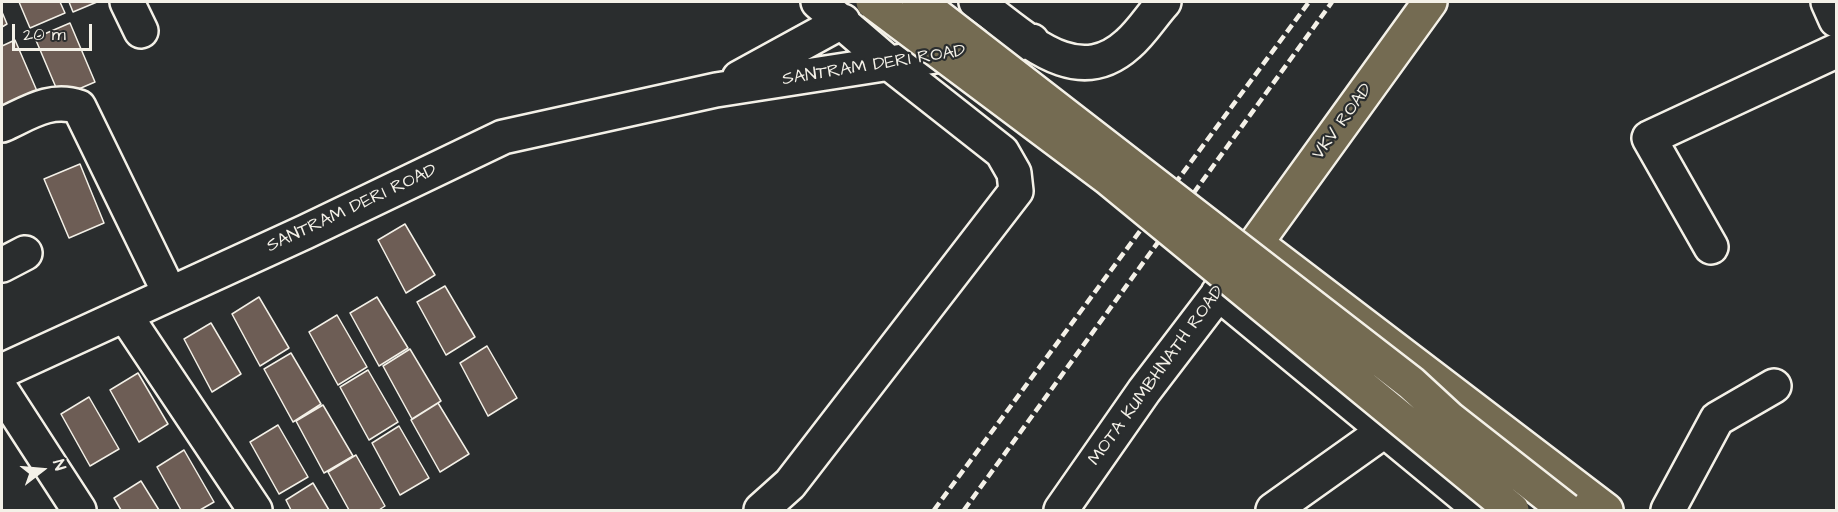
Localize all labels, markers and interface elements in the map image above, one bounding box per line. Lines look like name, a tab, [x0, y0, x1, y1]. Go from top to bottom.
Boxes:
scale bar	[15, 12, 94, 50]
text: 20 m	[23, 22, 66, 47]
street label: SANTRAM DERI ROAD	[781, 41, 967, 91]
street label: VKV ROAD	[1308, 80, 1378, 164]
street label: SANTRAM DERI ROAD	[263, 160, 441, 258]
street label: MOTA KUMBHNATH ROAD	[1085, 282, 1229, 470]
north arrow	[12, 440, 72, 500]
text: N	[47, 457, 71, 473]

